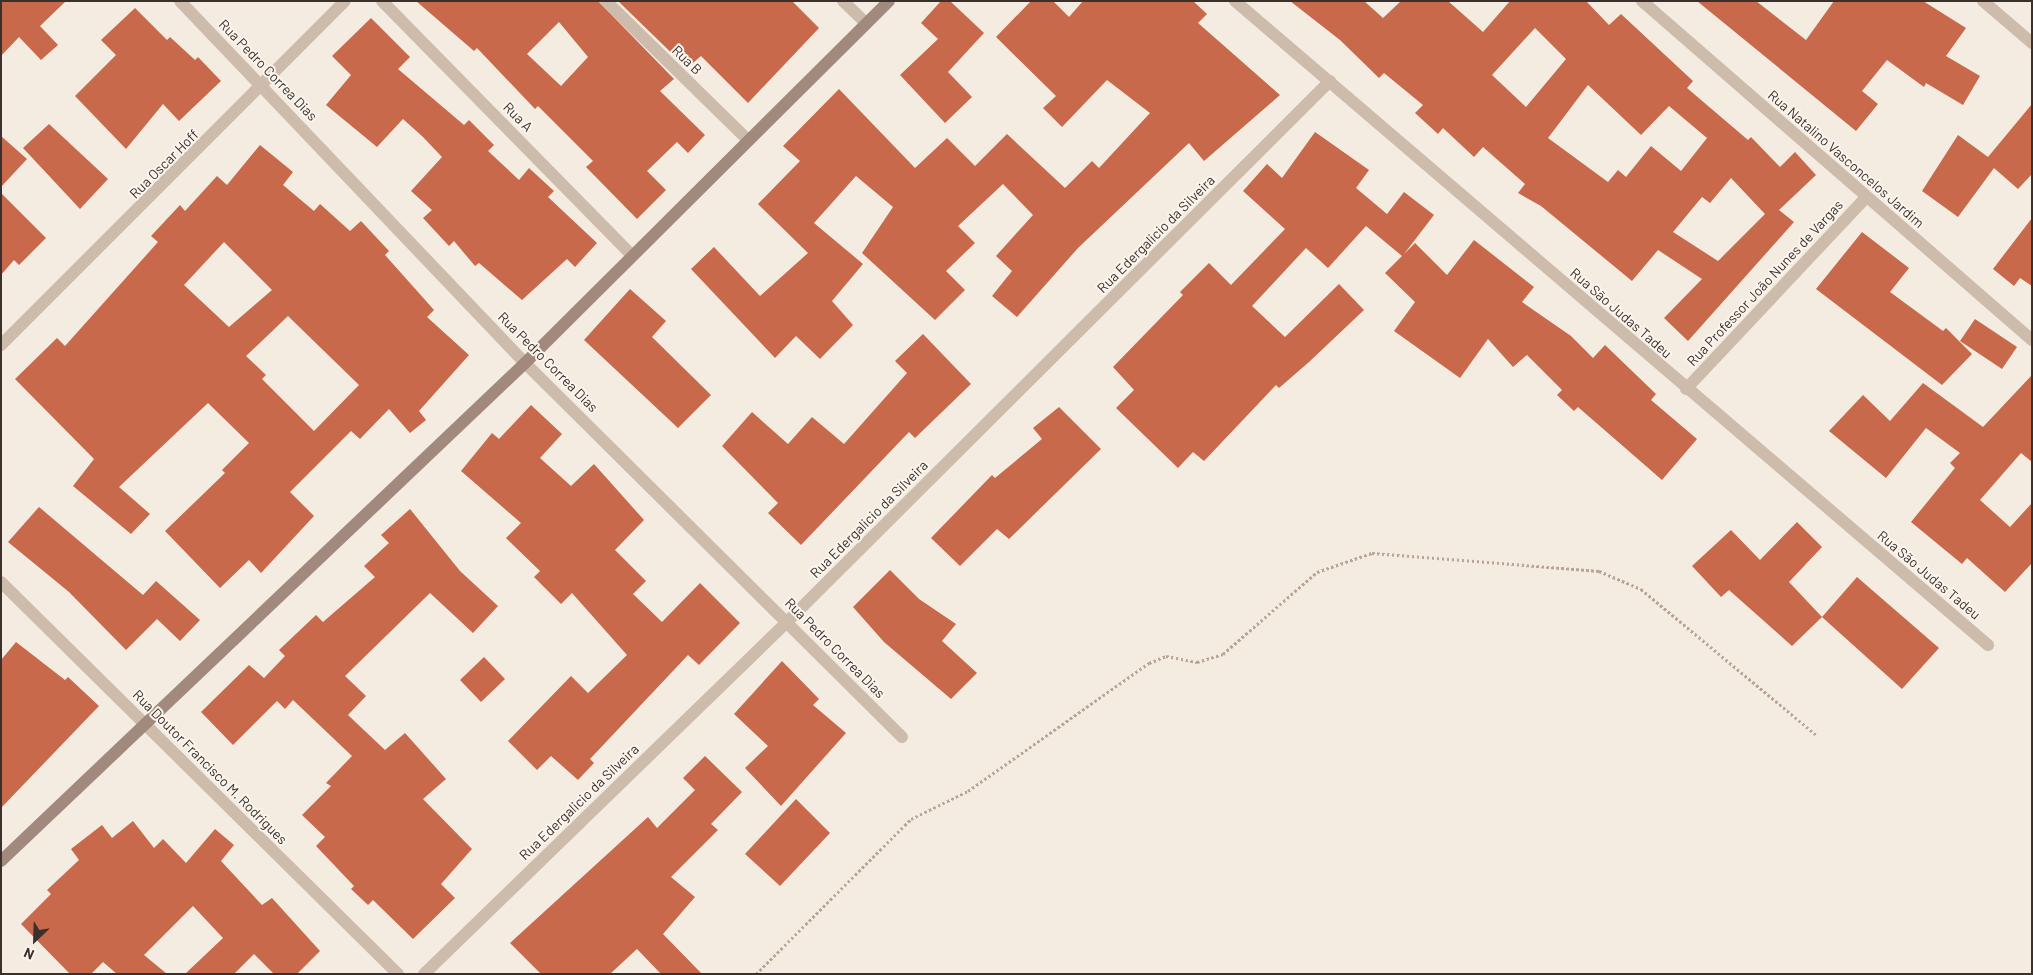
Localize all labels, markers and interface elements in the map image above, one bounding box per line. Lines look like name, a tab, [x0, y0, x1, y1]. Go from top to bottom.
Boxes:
street label: Rua Pedro Correa Dias	[215, 16, 321, 124]
street label: Rua B	[669, 42, 705, 78]
street label: Rua Natalino Vasconcelos Jardim	[1764, 87, 1928, 231]
street label: Rua A	[500, 99, 536, 135]
street label: Rua Oscar Hoff	[126, 126, 202, 202]
street label: Rua Edergalicio da Silveira	[1094, 172, 1218, 296]
street label: Rua Professor João Nunes de Vargas	[1684, 197, 1846, 369]
street label: Rua São Judas Tadeu	[1567, 264, 1675, 362]
street label: Rua Pedro Correa Dias	[495, 309, 601, 415]
street label: Rua Edergalicio da Silveira	[807, 457, 931, 581]
street label: Rua São Judas Tadeu	[1874, 527, 1984, 623]
street label: Rua Pedro Correa Dias	[782, 595, 888, 701]
street label: Rua Doutor Francisco M. Rodrigues	[129, 686, 291, 848]
street label: Rua Edergalicio da Silveira	[516, 741, 642, 863]
north arrow	[10, 915, 60, 965]
text: N	[21, 945, 36, 964]

